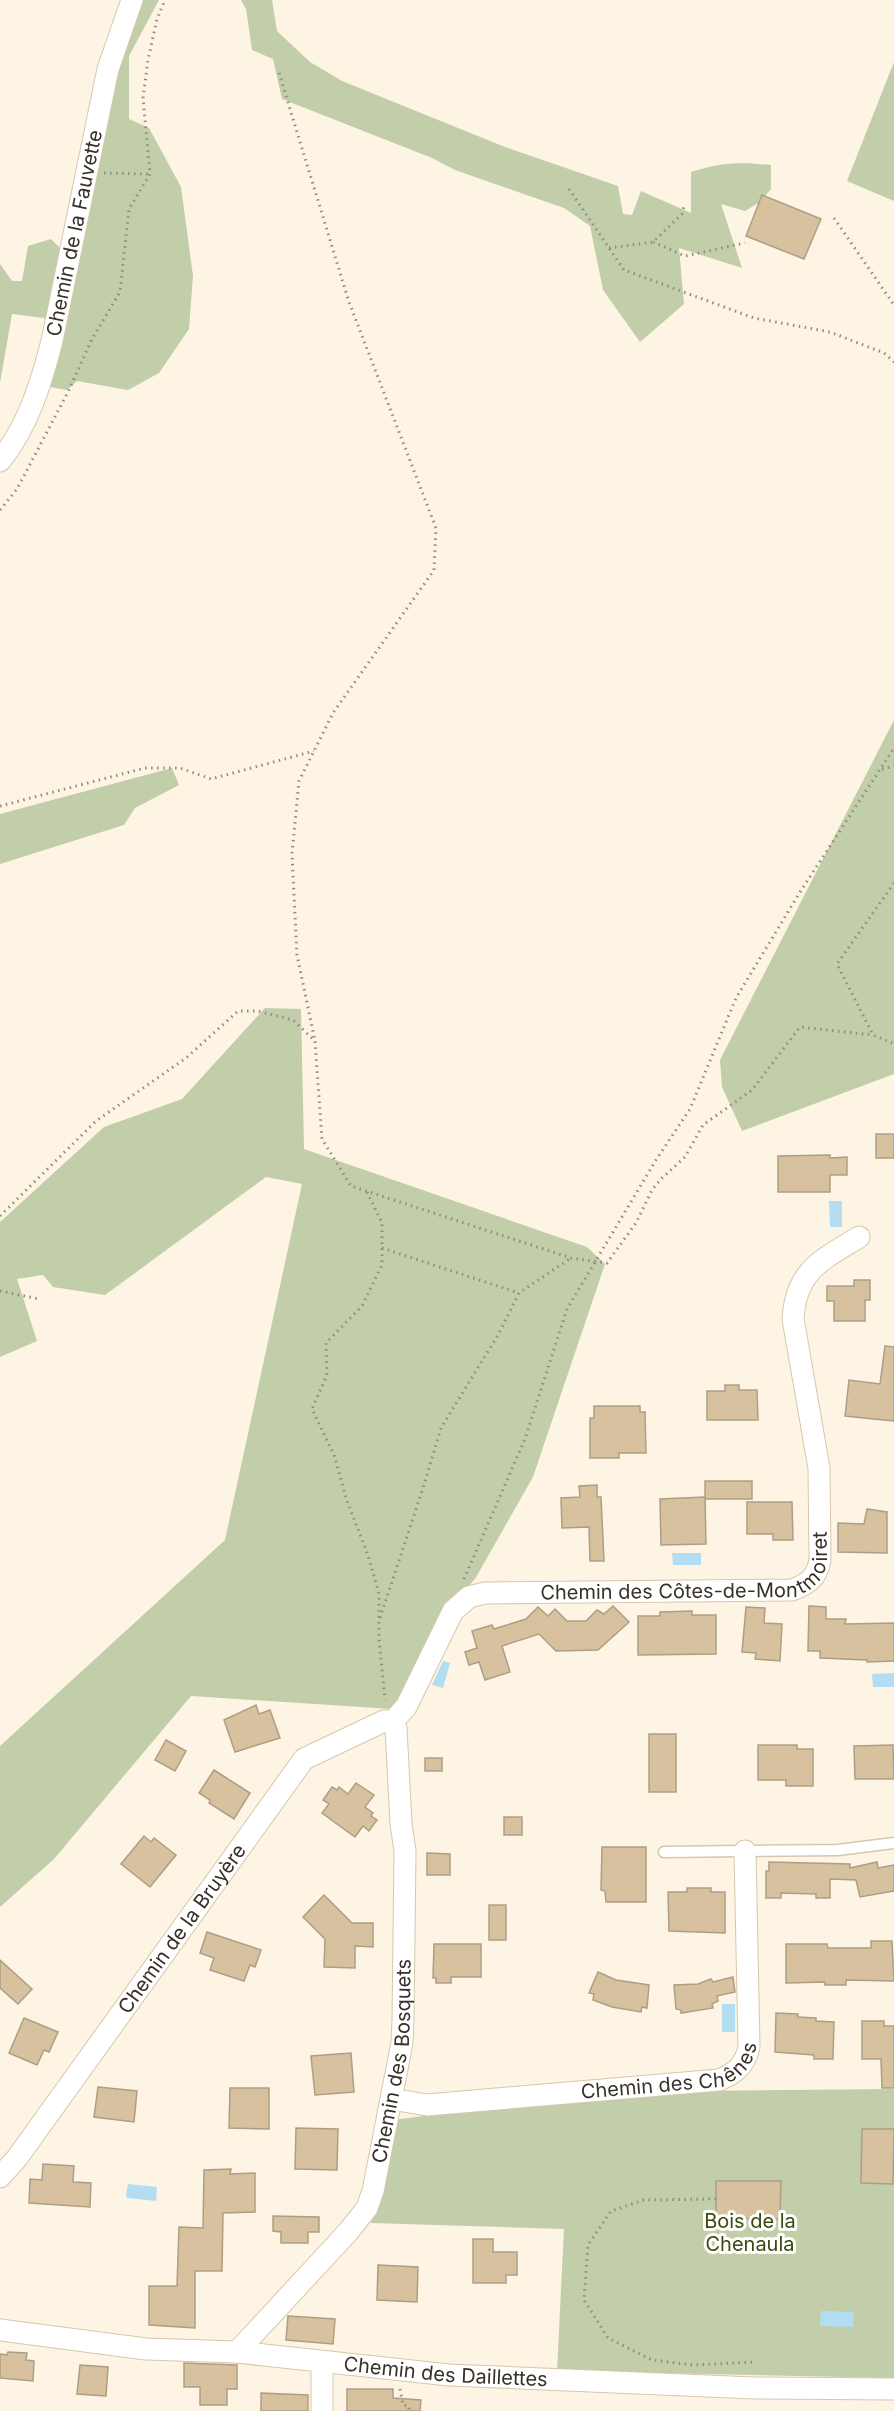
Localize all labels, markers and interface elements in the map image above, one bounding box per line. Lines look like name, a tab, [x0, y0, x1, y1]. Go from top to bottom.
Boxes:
street label: Chemin de la Fauvette	[41, 128, 107, 338]
street label: Chemin des Côtes-de-Montmoiret	[540, 1531, 832, 1604]
street label: Chemin de la Bruyère	[113, 1839, 251, 2018]
street label: Chemin des Bosquets	[367, 1959, 416, 2165]
street label: Chemin des Chênes	[580, 2040, 762, 2104]
park label: Bois de la Chenaula	[704, 2209, 796, 2256]
street label: Chemin des Daillettes	[343, 2352, 548, 2391]

